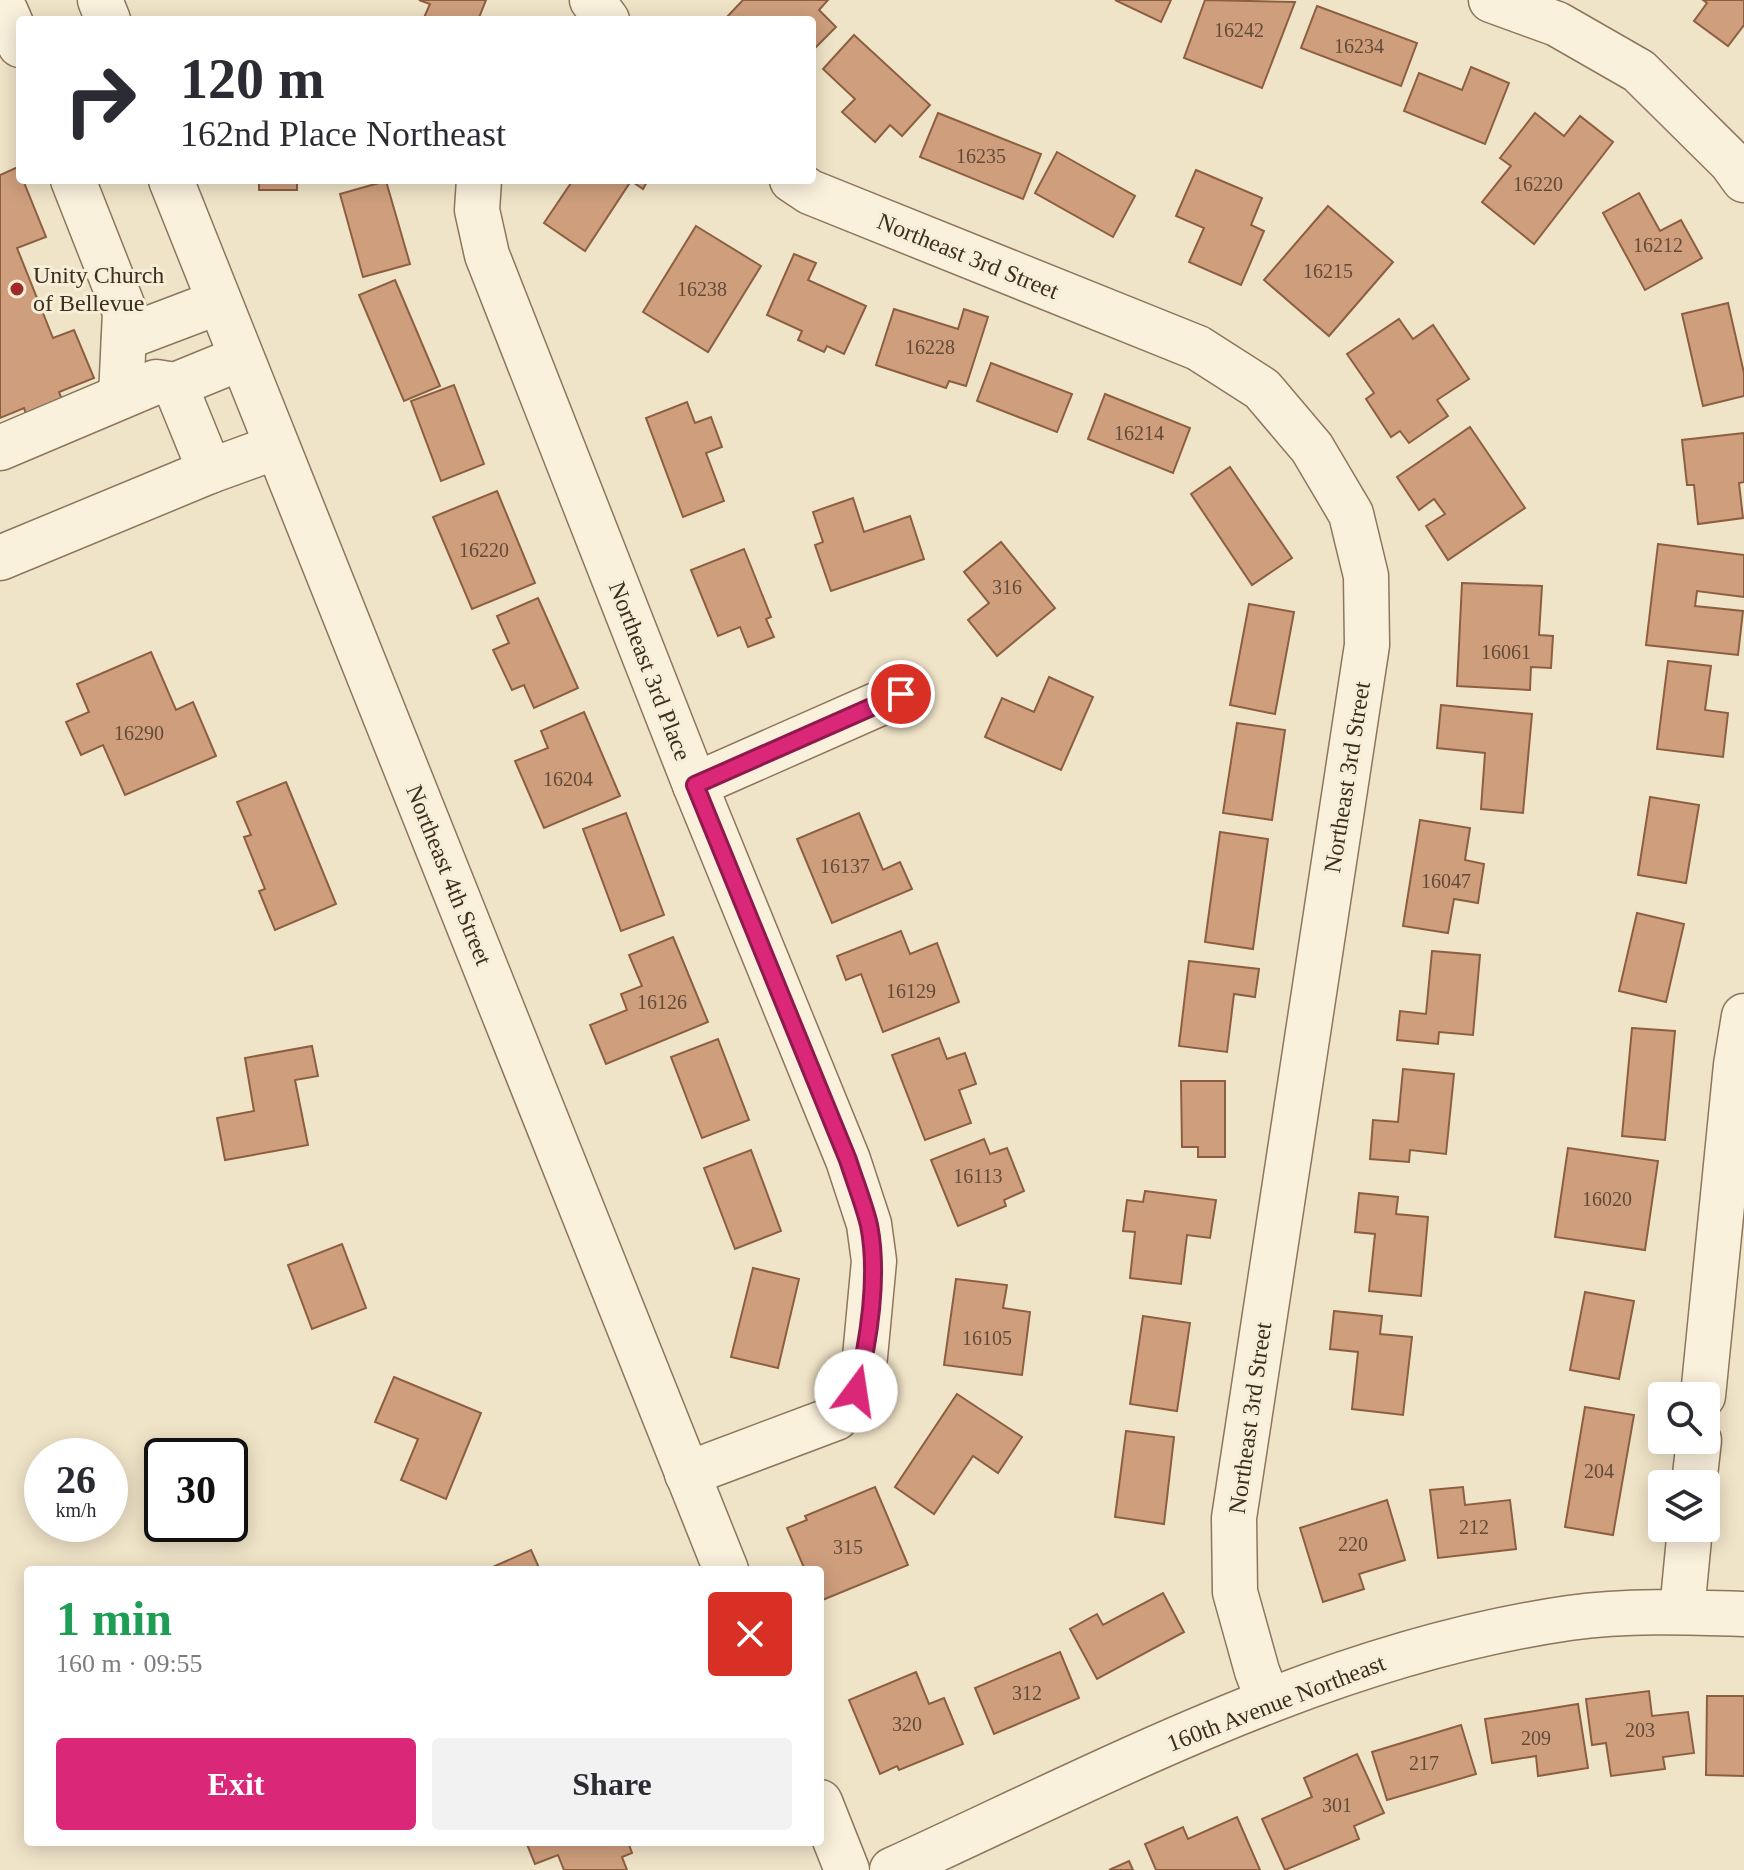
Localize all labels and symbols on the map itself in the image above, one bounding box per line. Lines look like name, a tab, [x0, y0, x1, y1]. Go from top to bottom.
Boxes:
house number: 16242	[1214, 19, 1264, 41]
house number: 16234	[1334, 35, 1384, 57]
house number: 16235	[956, 145, 1006, 167]
house number: 16220	[1513, 173, 1563, 195]
street label: Northeast 3rd Street	[874, 208, 1063, 304]
house number: 16212	[1633, 234, 1683, 256]
house number: 16215	[1303, 260, 1353, 282]
place label: Unity Church of Bellevue	[33, 262, 164, 316]
house number: 16238	[677, 278, 727, 300]
marker: Unity Church of Bellevue	[8, 280, 26, 298]
house number: 16228	[905, 336, 955, 358]
house number: 16214	[1114, 422, 1164, 444]
house number: 16220	[459, 539, 509, 561]
house number: 316	[992, 576, 1022, 598]
street label: Northeast 3rd Place	[604, 578, 696, 764]
house number: 16061	[1481, 641, 1531, 663]
pin	[867, 660, 935, 728]
street label: Northeast 3rd Street	[1319, 679, 1375, 874]
house number: 16290	[114, 722, 164, 744]
house number: 16204	[543, 768, 593, 790]
street label: Northeast 4th Street	[401, 781, 497, 969]
house number: 16137	[820, 855, 870, 877]
house number: 16047	[1421, 870, 1471, 892]
house number: 16129	[886, 980, 936, 1002]
house number: 16126	[637, 991, 687, 1013]
house number: 16113	[953, 1165, 1003, 1187]
house number: 16020	[1582, 1188, 1632, 1210]
street label: Northeast 3rd Street	[1224, 1320, 1276, 1516]
house number: 16105	[962, 1327, 1012, 1349]
position arrow	[814, 1349, 898, 1433]
speed limit sign: 30	[144, 1438, 248, 1542]
house number: 204	[1584, 1460, 1614, 1482]
house number: 212	[1459, 1516, 1489, 1538]
house number: 220	[1338, 1533, 1368, 1555]
house number: 315	[833, 1536, 863, 1558]
street label: 160th Avenue Northeast	[1163, 1649, 1389, 1757]
house number: 312	[1012, 1682, 1042, 1704]
house number: 320	[892, 1713, 922, 1735]
house number: 203	[1625, 1719, 1655, 1741]
house number: 209	[1521, 1727, 1551, 1749]
house number: 217	[1409, 1752, 1439, 1774]
house number: 301	[1322, 1794, 1352, 1816]

